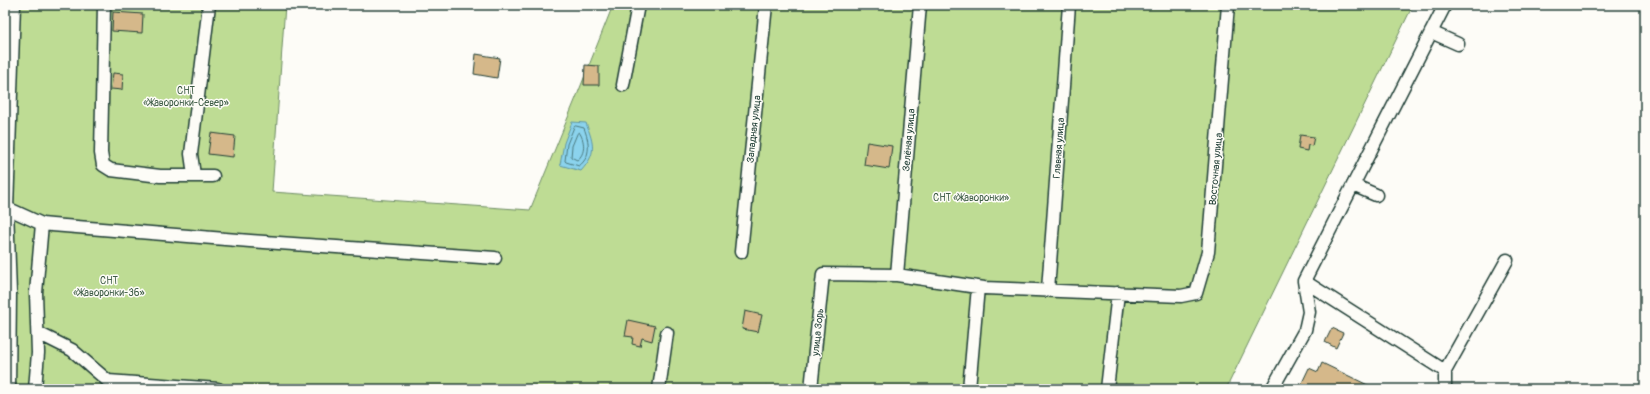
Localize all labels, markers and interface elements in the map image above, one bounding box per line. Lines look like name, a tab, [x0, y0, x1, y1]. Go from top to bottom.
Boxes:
park label: СНТ «Жаворонки-Север»	[143, 85, 229, 109]
street label: Западная улица	[744, 94, 764, 163]
street label: Зелёная улица	[900, 108, 918, 172]
street label: Главная улица	[1051, 117, 1067, 179]
street label: Восточная улица	[1207, 132, 1225, 206]
park label: СНТ «Жаворонки»	[933, 192, 1009, 204]
park label: СНТ «Жаворонки-36»	[73, 275, 145, 299]
street label: улица Зорь	[809, 307, 826, 357]

